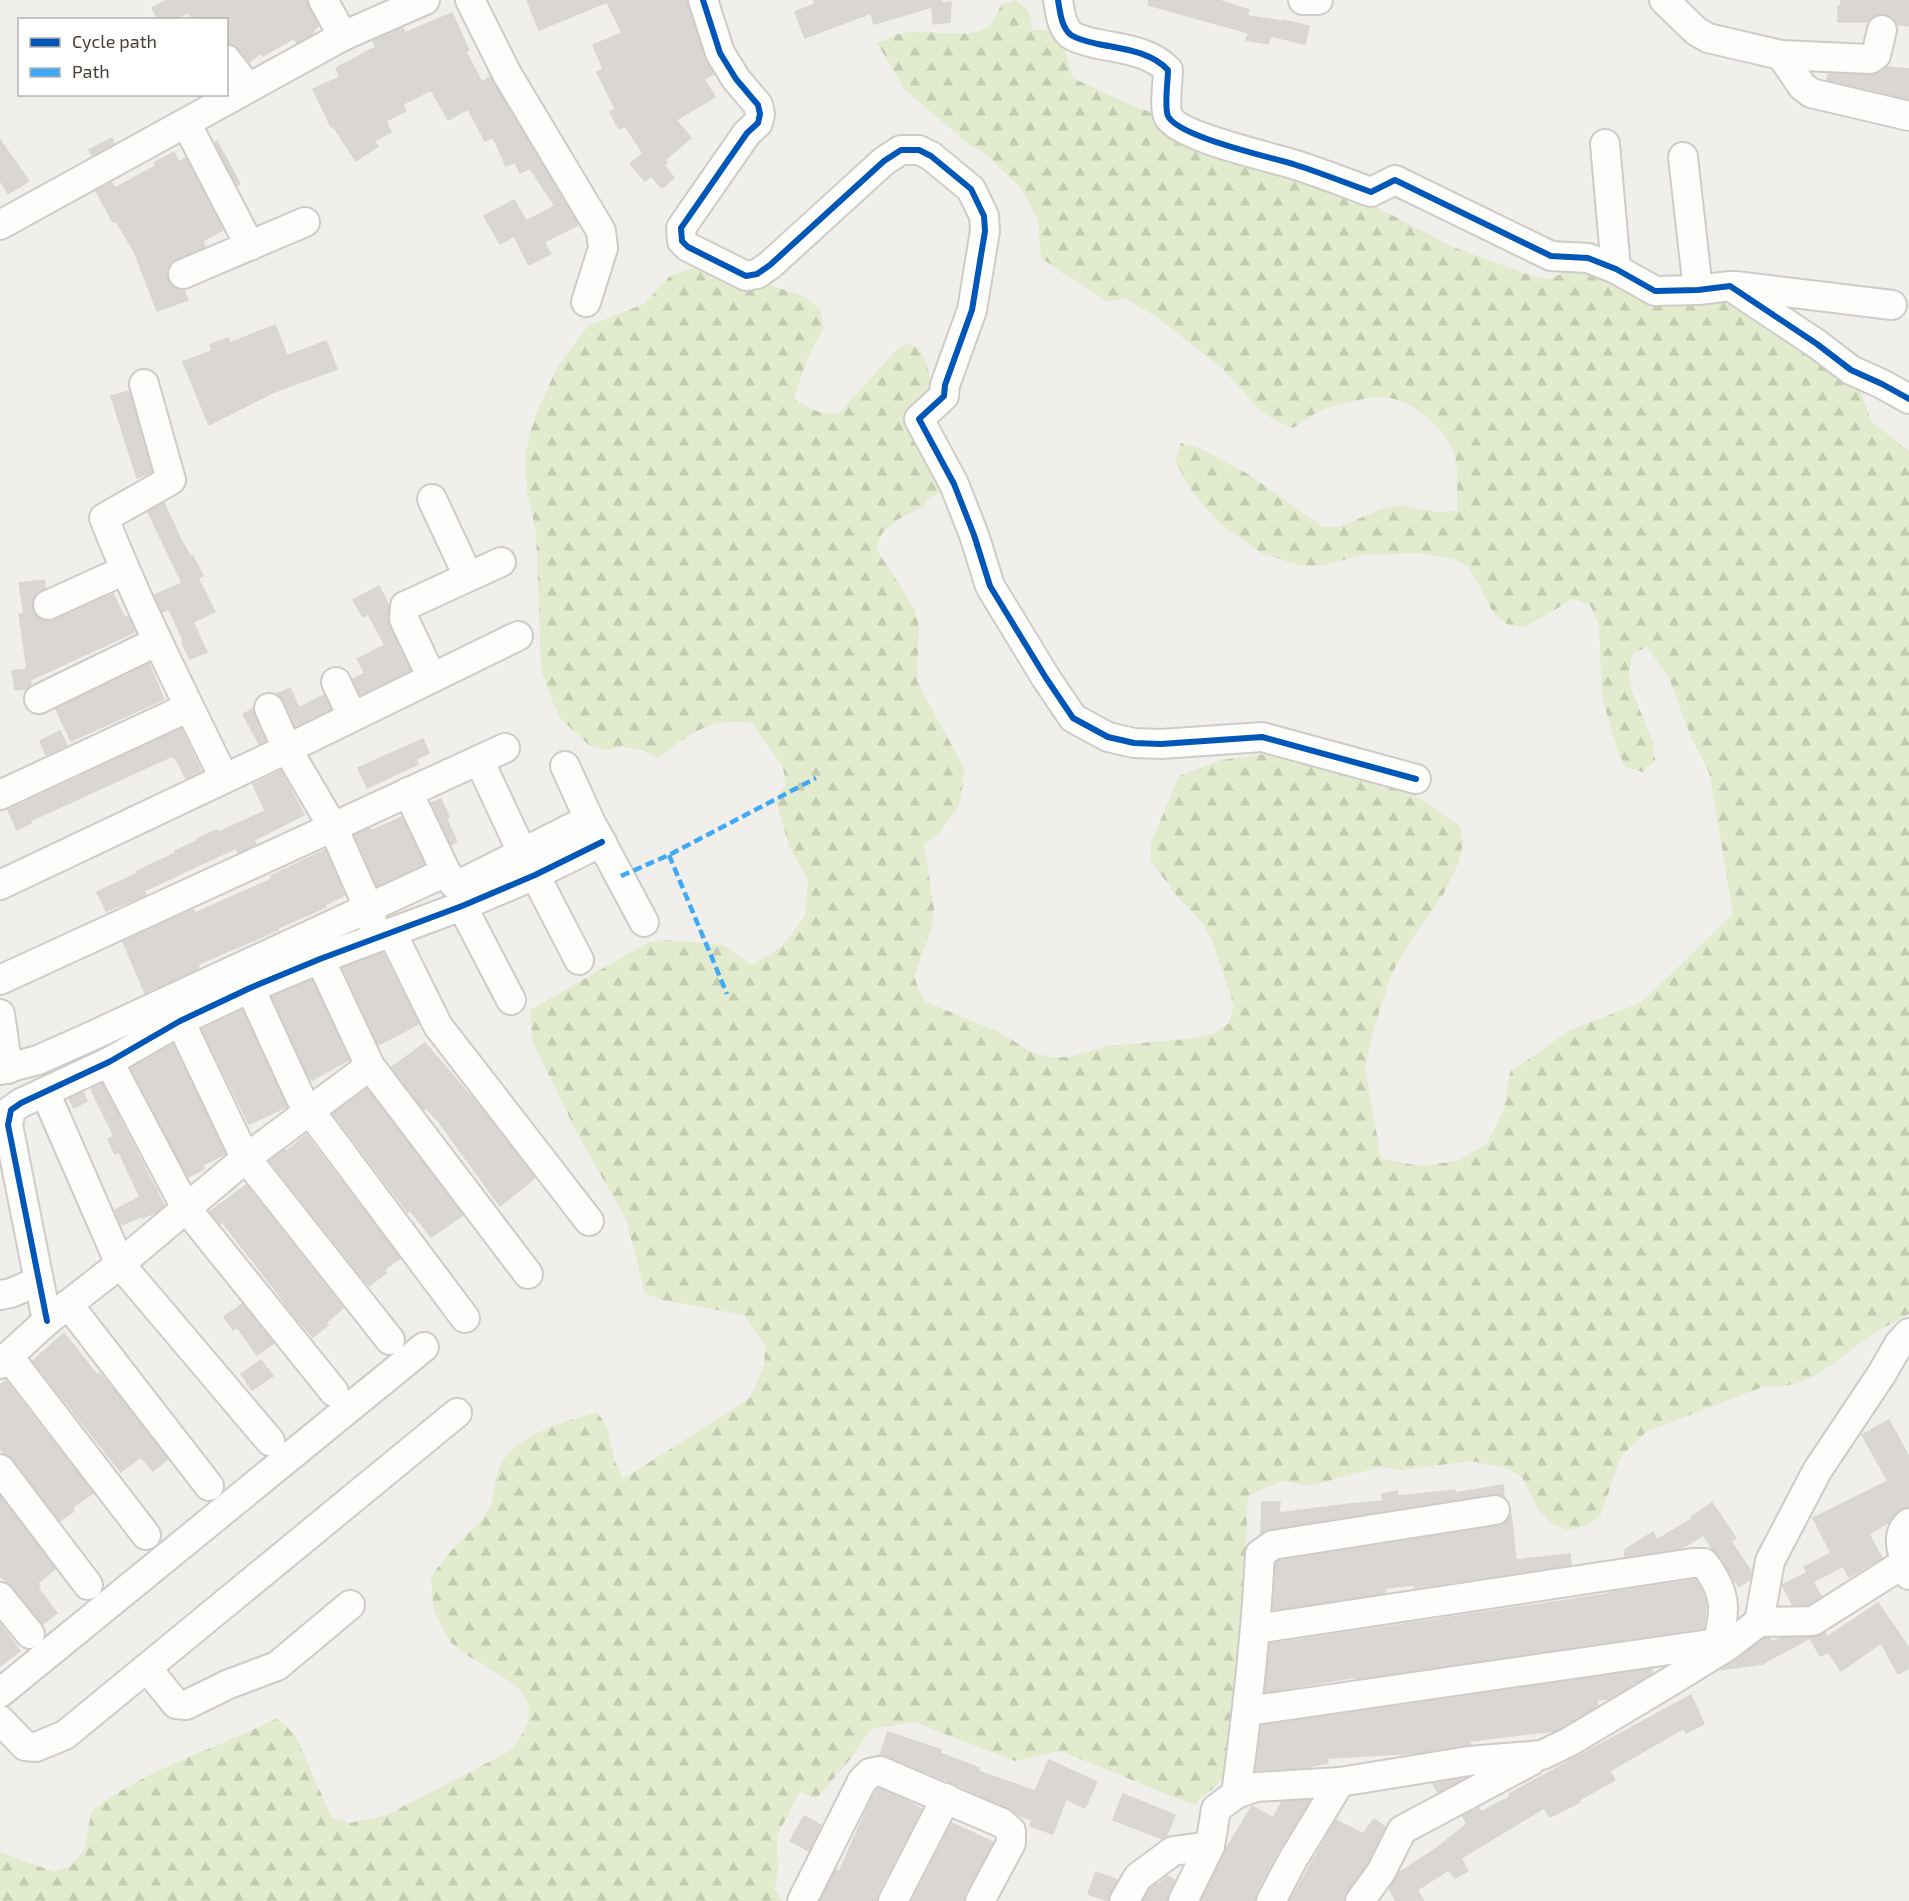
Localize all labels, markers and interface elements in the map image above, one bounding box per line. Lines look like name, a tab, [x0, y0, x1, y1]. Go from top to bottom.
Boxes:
legend	[18, 18, 228, 96]
text: Cycle path	[72, 30, 157, 52]
text: Path	[72, 60, 110, 82]

